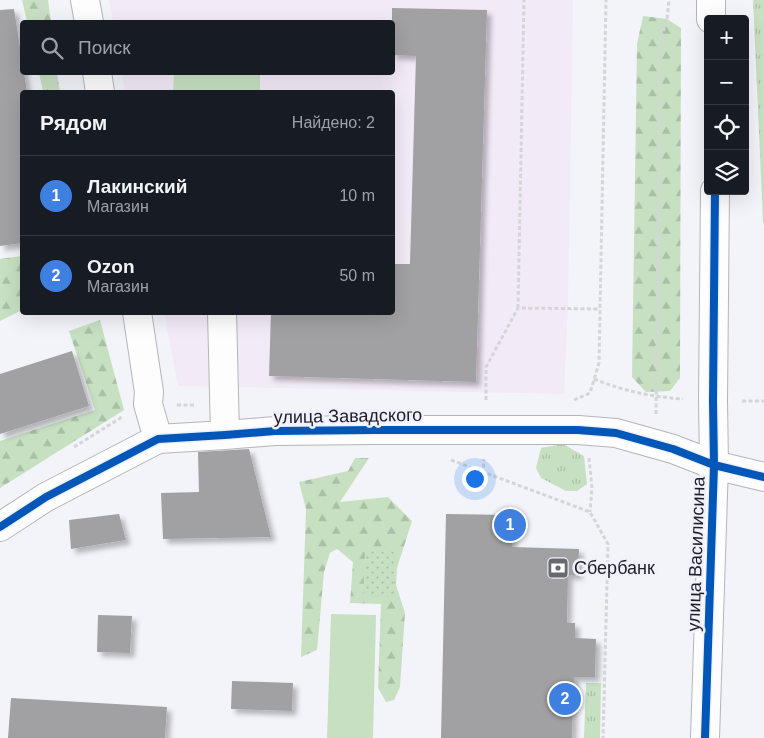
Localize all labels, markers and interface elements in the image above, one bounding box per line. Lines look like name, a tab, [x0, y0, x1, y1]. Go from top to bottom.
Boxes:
map controls	[704, 15, 749, 195]
button: +	[704, 15, 749, 60]
search box	[20, 20, 395, 75]
icon: search	[38, 34, 66, 62]
text: Поиск	[78, 37, 131, 58]
button: −	[704, 60, 749, 105]
button: locate	[704, 105, 749, 150]
text: Рядом	[40, 111, 107, 134]
text: Найдено: 2	[292, 114, 375, 131]
button: layers	[704, 150, 749, 195]
text: Лакинский	[87, 176, 187, 197]
text: 1	[52, 187, 60, 204]
text: 10 m	[339, 187, 375, 204]
text: Магазин	[87, 198, 149, 215]
text: Ozon	[87, 256, 135, 277]
text: 2	[52, 267, 60, 284]
text: 50 m	[339, 267, 375, 284]
text: Магазин	[87, 278, 149, 295]
street label: улица Завадского	[274, 405, 422, 427]
your location	[462, 466, 488, 492]
street label: улица Василисина	[683, 475, 709, 632]
pin: 1	[494, 506, 526, 544]
bank icon: Сбербанк	[546, 556, 570, 580]
place label: Сбербанк	[574, 558, 655, 578]
pin: 2	[549, 680, 581, 718]

